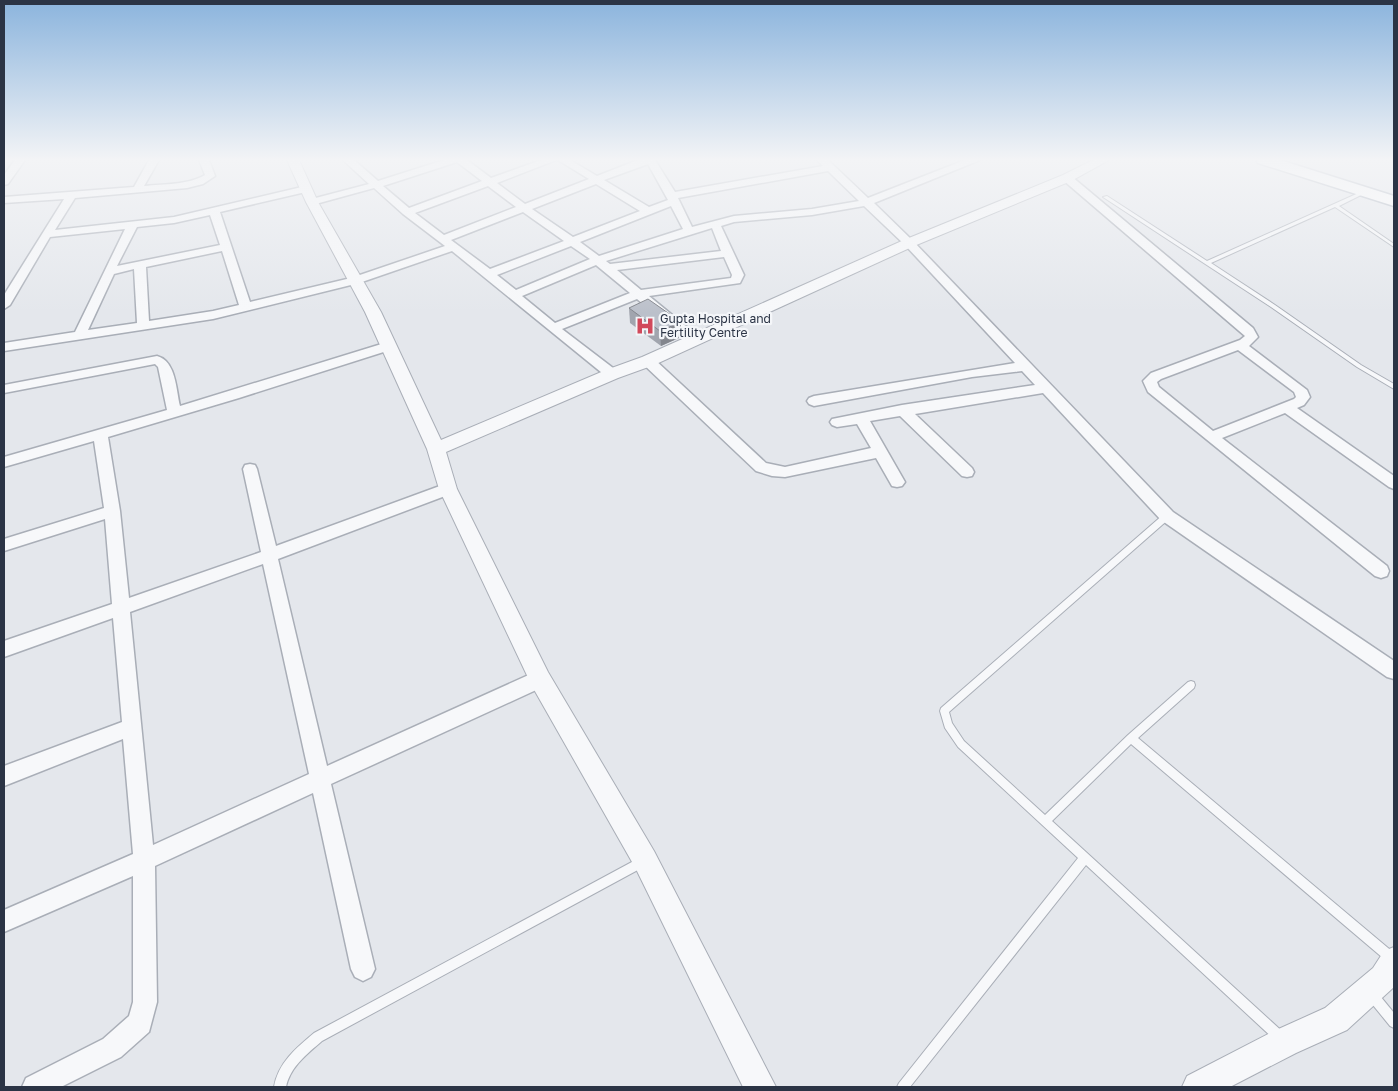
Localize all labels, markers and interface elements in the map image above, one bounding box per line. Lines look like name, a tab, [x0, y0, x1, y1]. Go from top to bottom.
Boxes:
place label: Gupta Hospital and Fertility Centre	[660, 311, 771, 340]
hospital icon: Gupta Hospital and Fertility Centre	[634, 315, 656, 337]

